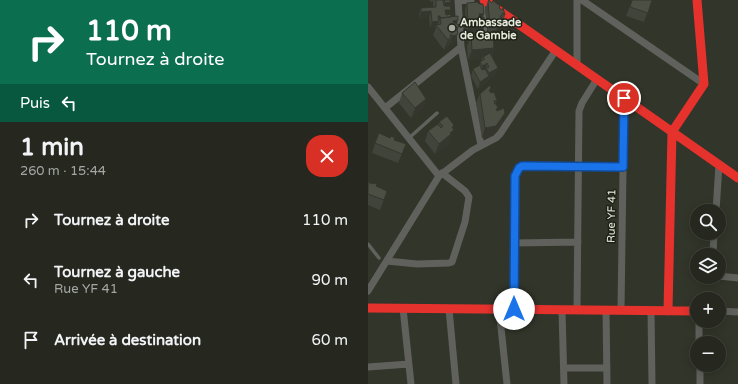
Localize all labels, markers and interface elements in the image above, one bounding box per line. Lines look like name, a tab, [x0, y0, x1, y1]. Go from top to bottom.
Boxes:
text: 110 m	[86, 14, 172, 48]
icon: right	[20, 16, 72, 68]
place label: Ambassade de Gambie	[460, 16, 522, 42]
marker: Ambassade de Gambie	[447, 23, 457, 33]
text: Tournez à droite	[86, 48, 225, 70]
pin	[607, 81, 641, 115]
icon: arrive	[613, 87, 635, 109]
icon: left	[58, 92, 80, 114]
text: Puis	[20, 94, 50, 112]
text: 1 min	[20, 133, 84, 162]
button: close	[306, 135, 348, 177]
text: 260 m · 15:44	[20, 163, 106, 179]
street label: Rue YF 41	[605, 189, 618, 243]
map controls	[690, 204, 726, 372]
button: search	[690, 204, 726, 240]
icon: right	[20, 209, 42, 231]
text: Tournez à droite	[54, 211, 169, 229]
text: 110 m	[302, 211, 348, 229]
button: layers	[690, 248, 726, 284]
text: Tournez à gauche	[54, 263, 180, 281]
icon: left	[20, 269, 42, 291]
text: 90 m	[311, 271, 348, 289]
text: Rue YF 41	[54, 281, 118, 297]
position arrow	[493, 288, 535, 330]
button: +	[690, 292, 726, 328]
icon: arrive	[20, 329, 42, 351]
text: Arrivée à destination	[54, 331, 201, 349]
text: 60 m	[311, 331, 348, 349]
button: −	[690, 336, 726, 372]

